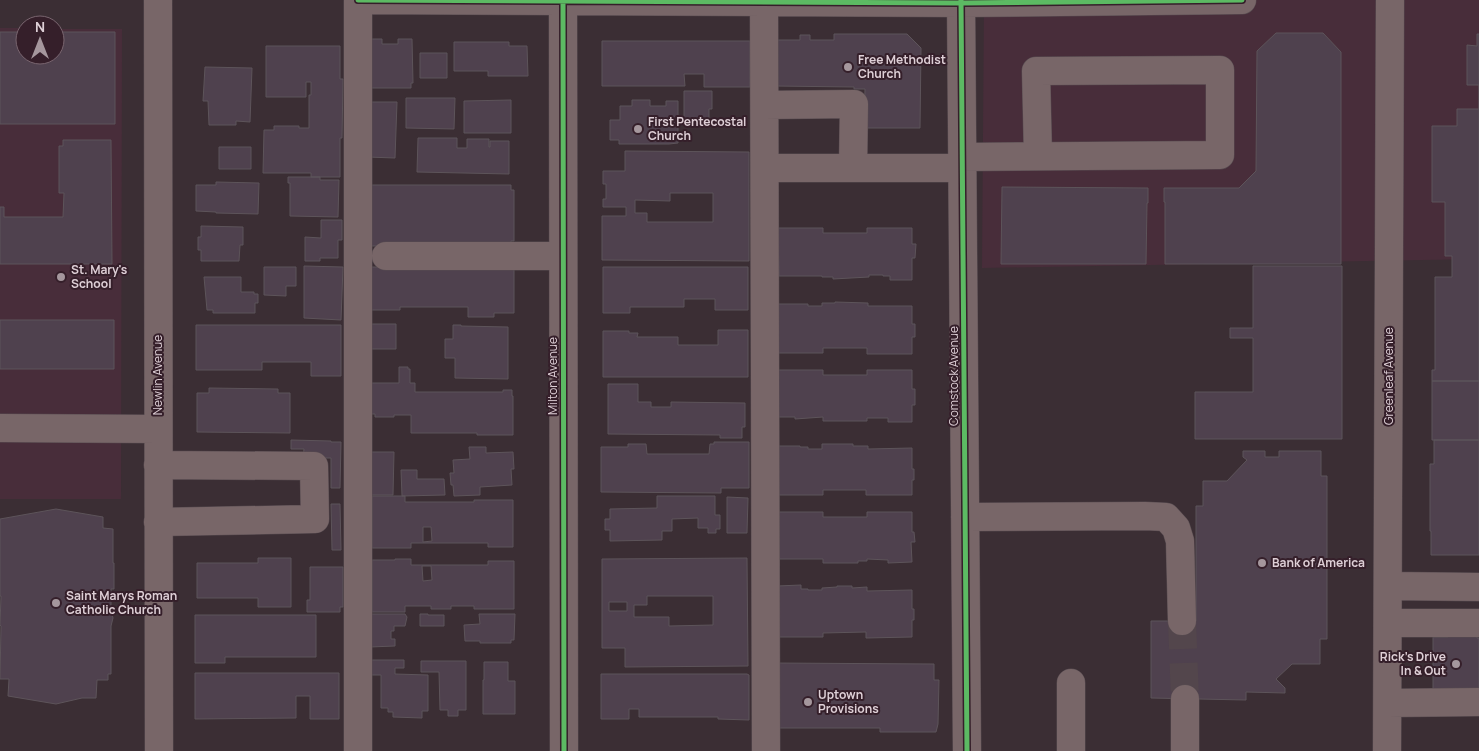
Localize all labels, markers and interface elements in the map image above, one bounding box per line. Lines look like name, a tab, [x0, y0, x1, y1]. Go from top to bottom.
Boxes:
north arrow	[15, 15, 65, 65]
text: N	[35, 17, 45, 36]
place label: Free Methodist Church	[858, 51, 946, 82]
marker: Free Methodist Church	[842, 61, 854, 73]
place label: First Pentecostal Church	[648, 113, 746, 144]
marker: First Pentecostal Church	[632, 123, 644, 135]
place label: St. Mary's School	[71, 261, 128, 292]
marker: St. Mary's School	[55, 271, 67, 283]
street label: Comstock Avenue	[945, 326, 962, 426]
street label: Greenleaf Avenue	[1380, 327, 1397, 425]
street label: Newlin Avenue	[149, 335, 166, 415]
street label: Milton Avenue	[544, 337, 561, 415]
place label: Bank of America	[1272, 554, 1365, 571]
marker: Bank of America	[1256, 557, 1268, 569]
place label: Saint Marys Roman Catholic Church	[66, 587, 177, 618]
marker: Saint Marys Roman Catholic Church	[50, 597, 62, 609]
place label: Rick's Drive In & Out	[1380, 648, 1446, 679]
marker: Rick's Drive In & Out	[1450, 658, 1462, 670]
place label: Uptown Provisions	[818, 686, 879, 717]
marker: Uptown Provisions	[802, 696, 814, 708]

